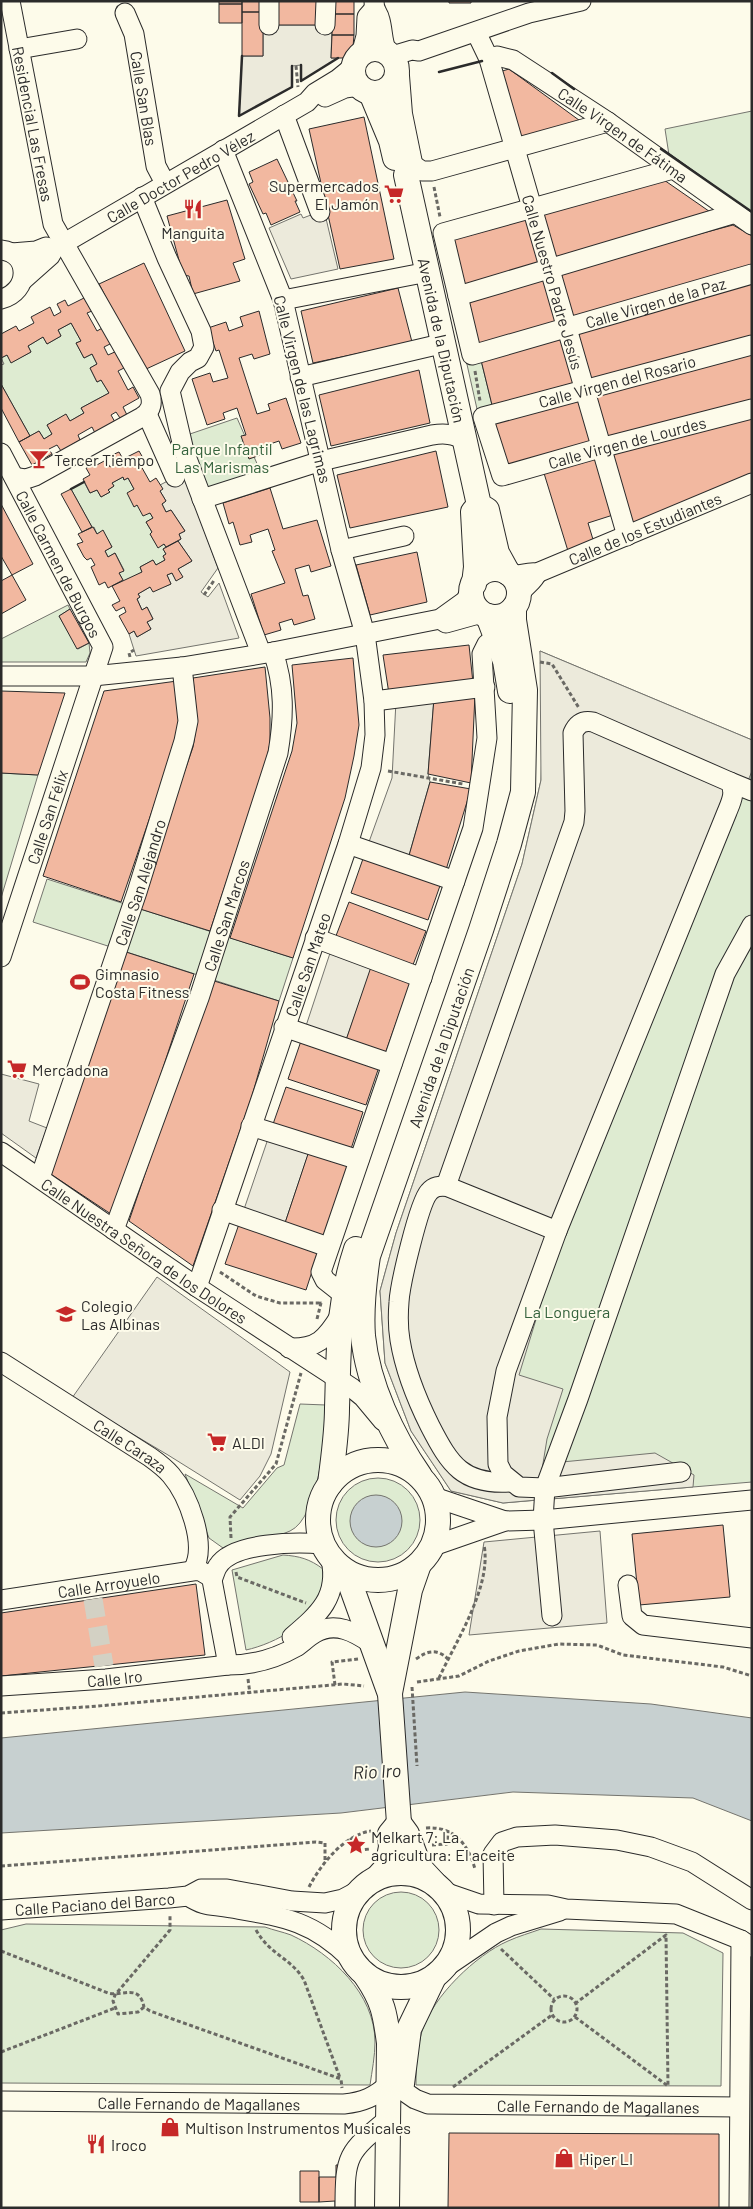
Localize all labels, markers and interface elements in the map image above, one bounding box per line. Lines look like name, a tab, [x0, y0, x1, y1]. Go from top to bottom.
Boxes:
street label: Residencial Las Fresas	[9, 44, 58, 203]
street label: Calle San Blas	[127, 49, 162, 147]
street label: Calle Virgen de Fátima	[555, 83, 692, 186]
street label: Calle Doctor Pedro Vélez	[103, 125, 257, 226]
place label: Supermercados El Jamón	[269, 176, 379, 213]
supermarket icon: Supermercados El Jamón	[383, 183, 405, 205]
street label: Calle Nuestro Padre Jesús	[519, 192, 588, 372]
restaurant icon: Manguita	[182, 198, 204, 220]
place label: Manguita	[161, 223, 225, 242]
street label: Avenida de la Diputación	[415, 256, 470, 425]
street label: Calle Virgen de la Paz	[583, 273, 728, 331]
street label: Calle Virgen de las Lagrimas	[270, 293, 336, 485]
street label: Calle Virgen del Rosario	[536, 351, 698, 411]
street label: Calle Virgen de Lourdes	[546, 412, 708, 472]
park label: Parque Infantil Las Marismas	[172, 439, 272, 476]
bar icon: Tercer Tiempo	[28, 448, 50, 470]
place label: Tercer Tiempo	[54, 450, 154, 469]
street label: Calle Carmen de Burgos	[13, 487, 106, 640]
street label: Calle de los Estudiantes	[565, 488, 724, 568]
street label: Calle San Félix	[23, 767, 71, 867]
street label: Calle San Alejandro	[110, 817, 169, 948]
street label: Calle San Marcos	[199, 857, 253, 974]
street label: Calle San Mateo	[280, 910, 334, 1019]
place label: Gimnasio Costa Fitness	[95, 964, 189, 1001]
street label: Avenida de la Diputación	[404, 964, 477, 1130]
sports icon: Gimnasio Costa Fitness	[69, 971, 91, 993]
supermarket icon: Mercadona	[6, 1058, 28, 1080]
place label: Mercadona	[32, 1060, 108, 1079]
street label: Calle Nuestra Señora de los Dolores	[38, 1174, 251, 1327]
place label: Colegio Las Albinas	[81, 1296, 160, 1333]
park label: La Longuera	[524, 1302, 610, 1321]
school or university icon: Colegio Las Albinas	[55, 1303, 77, 1325]
street label: Calle Caraza	[90, 1414, 171, 1476]
supermarket icon: ALDI	[206, 1431, 228, 1453]
place label: ALDI	[232, 1433, 265, 1452]
street label: Calle Arroyuelo	[56, 1567, 161, 1601]
street label: Calle Iro	[86, 1665, 143, 1690]
water label: Rio Iro	[352, 1759, 402, 1783]
place label: Melkart 7: La agricultura: El aceite	[371, 1827, 515, 1864]
place icon: Melkart 7: La agricultura: El aceite	[345, 1834, 367, 1856]
street label: Calle Paciano del Barco	[14, 1888, 176, 1919]
street label: Calle Fernando de Magallanes	[98, 2092, 300, 2113]
street label: Calle Fernando de Magallanes	[497, 2095, 700, 2116]
shop icon: Multison Instrumentos Musicales	[159, 2116, 181, 2138]
place label: Multison Instrumentos Musicales	[185, 2118, 411, 2137]
restaurant icon: Iroco	[85, 2133, 107, 2155]
place label: Iroco	[111, 2135, 147, 2154]
shop icon: Hiper LI	[553, 2147, 575, 2169]
place label: Hiper LI	[579, 2149, 633, 2168]

